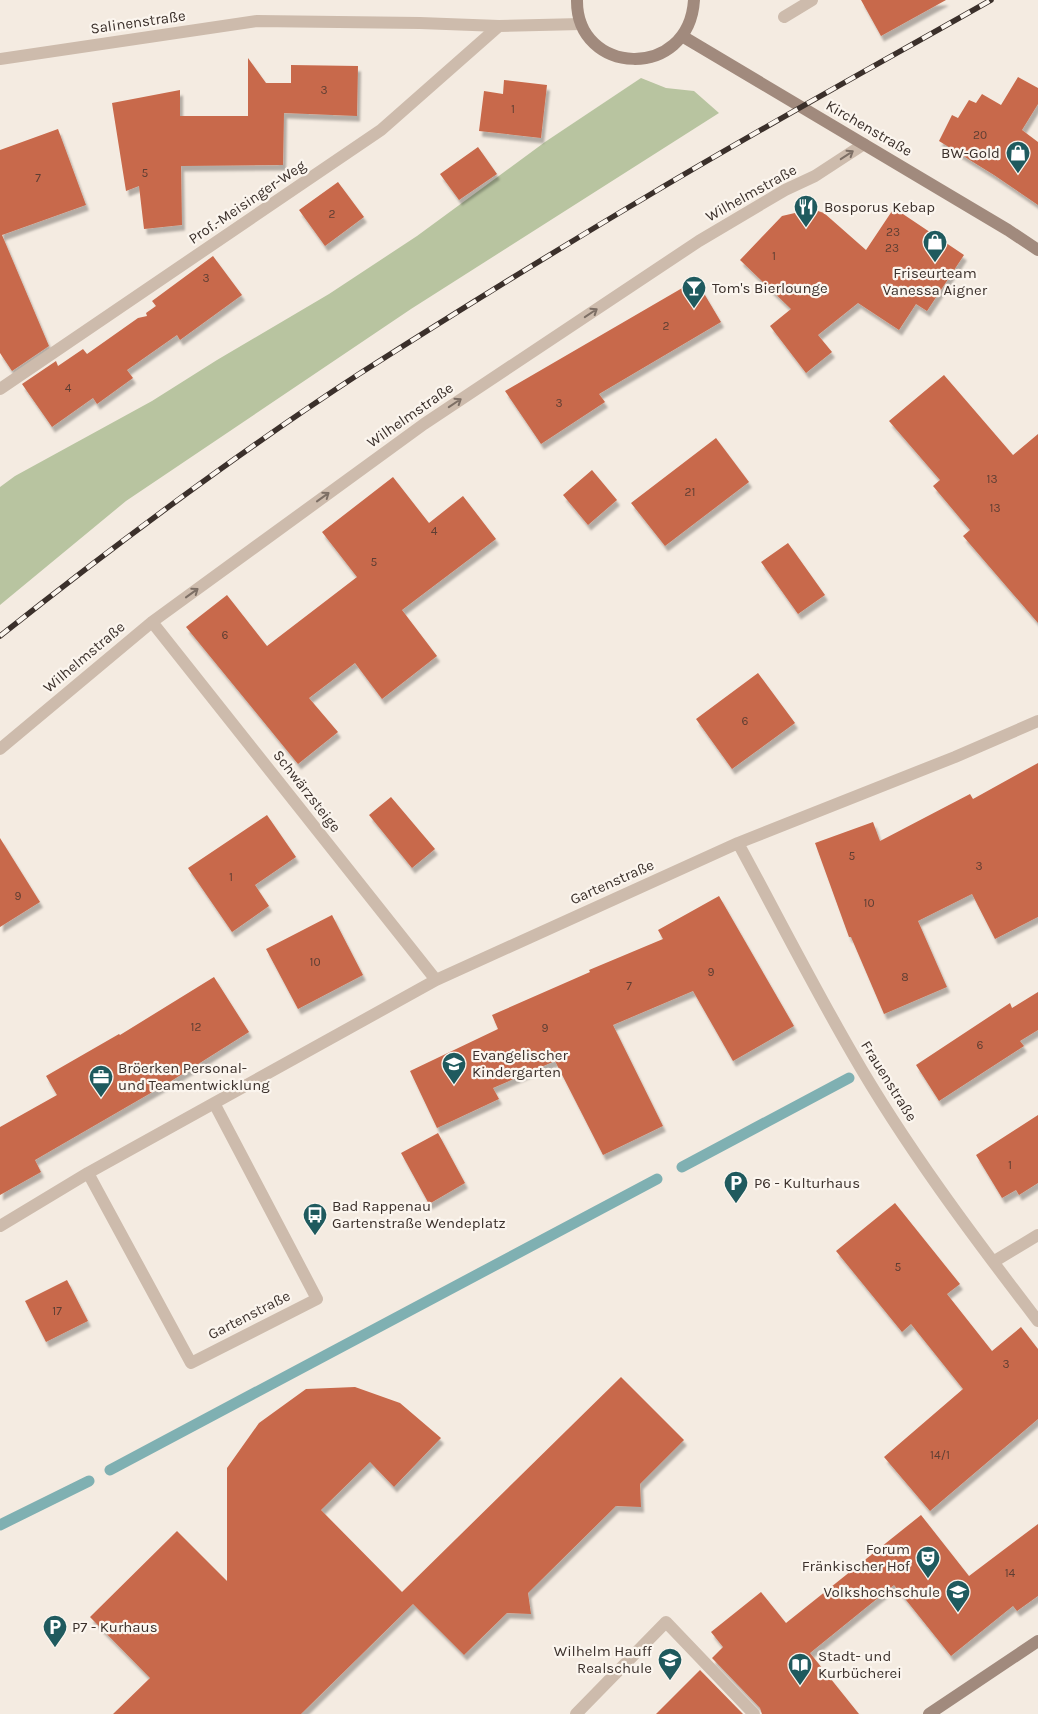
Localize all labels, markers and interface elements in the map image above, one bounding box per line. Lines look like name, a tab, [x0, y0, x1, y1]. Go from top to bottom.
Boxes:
street label: Salinenstraße	[89, 6, 187, 38]
house number: 3	[320, 83, 328, 97]
street label: Kirchenstraße	[823, 96, 915, 160]
house number: 1	[511, 102, 515, 116]
house number: 20	[973, 128, 987, 142]
shop icon: BW-Gold	[1005, 140, 1031, 174]
place label: BW-Gold	[941, 144, 1000, 162]
one-way arrow	[840, 150, 854, 160]
street label: Prof.-Meisinger-Weg	[185, 156, 309, 248]
street label: Wilhelmstraße	[702, 161, 800, 225]
house number: 5	[142, 166, 149, 180]
house number: 7	[35, 171, 41, 185]
restaurant icon: Bosporus Kebap	[793, 194, 819, 228]
place label: Bosporus Kebap	[824, 198, 935, 216]
house number: 2	[329, 207, 336, 221]
house number: 23	[886, 225, 900, 239]
shop icon: Friseurteam Vanessa Aigner	[922, 229, 948, 263]
house number: 23	[885, 241, 899, 255]
house number: 1	[772, 249, 776, 263]
place label: Friseurteam Vanessa Aigner	[883, 264, 988, 299]
house number: 3	[202, 271, 210, 285]
bar icon: Tom's Bierlounge	[681, 275, 707, 309]
place label: Tom's Bierlounge	[712, 279, 828, 297]
one-way arrow	[583, 308, 597, 318]
house number: 2	[663, 319, 670, 333]
street label: Wilhelmstraße	[363, 379, 457, 451]
house number: 4	[65, 381, 72, 395]
house number: 3	[555, 396, 563, 410]
one-way arrow	[448, 398, 462, 408]
house number: 13	[986, 472, 998, 486]
house number: 21	[685, 485, 695, 499]
one-way arrow	[316, 492, 330, 502]
house number: 13	[989, 501, 1001, 515]
house number: 4	[431, 524, 438, 538]
house number: 5	[371, 555, 378, 569]
one-way arrow	[184, 588, 198, 598]
street label: Wilhelmstraße	[39, 618, 129, 696]
house number: 6	[222, 628, 229, 642]
house number: 6	[742, 714, 749, 728]
street label: Schwärzsteige	[269, 746, 345, 836]
house number: 5	[849, 849, 856, 863]
street label: Gartenstraße	[567, 856, 657, 908]
house number: 3	[975, 859, 983, 873]
house number: 1	[229, 870, 233, 884]
house number: 9	[15, 889, 22, 903]
house number: 10	[863, 896, 875, 910]
house number: 10	[309, 955, 321, 969]
house number: 9	[708, 965, 715, 979]
house number: 8	[901, 970, 909, 984]
house number: 7	[626, 979, 632, 993]
house number: 12	[191, 1020, 202, 1034]
house number: 9	[542, 1021, 549, 1035]
street label: Frauenstraße	[857, 1037, 921, 1125]
house number: 6	[977, 1038, 984, 1052]
place label: Evangelischer Kindergarten	[472, 1046, 568, 1081]
school or university icon: Evangelischer Kindergarten	[441, 1051, 467, 1085]
place label: Bröerken Personal- und Teamentwicklung	[118, 1059, 270, 1094]
office icon: Bröerken Personal- und Teamentwicklung	[88, 1064, 114, 1098]
house number: 1	[1008, 1158, 1012, 1172]
parking icon: P6 - Kulturhaus	[723, 1170, 749, 1204]
place label: P6 - Kulturhaus	[754, 1174, 860, 1192]
place label: Bad Rappenau Gartenstraße Wendeplatz	[332, 1197, 506, 1232]
bus stop icon: Bad Rappenau Gartenstraße Wendeplatz	[302, 1202, 328, 1236]
house number: 5	[895, 1260, 902, 1274]
street label: Gartenstraße	[205, 1287, 293, 1343]
house number: 17	[52, 1304, 62, 1318]
house number: 3	[1002, 1357, 1010, 1371]
house number: 14/1	[930, 1448, 950, 1462]
place label: Forum Fränkischer Hof	[802, 1540, 911, 1575]
theatre icon: Forum Fränkischer Hof	[915, 1545, 941, 1579]
house number: 14	[1005, 1566, 1016, 1580]
school or university icon: Volkshochschule	[945, 1579, 971, 1613]
place label: Volkshochschule	[824, 1583, 940, 1601]
parking icon: P7 - Kurhaus	[42, 1614, 68, 1648]
place label: P7 - Kurhaus	[72, 1618, 158, 1636]
place label: Wilhelm Hauff Realschule	[554, 1642, 653, 1677]
school or university icon: Wilhelm Hauff Realschule	[657, 1647, 683, 1681]
place label: Stadt- und Kurbücherei	[818, 1647, 902, 1682]
library icon: Stadt- und Kurbücherei	[787, 1652, 813, 1686]

